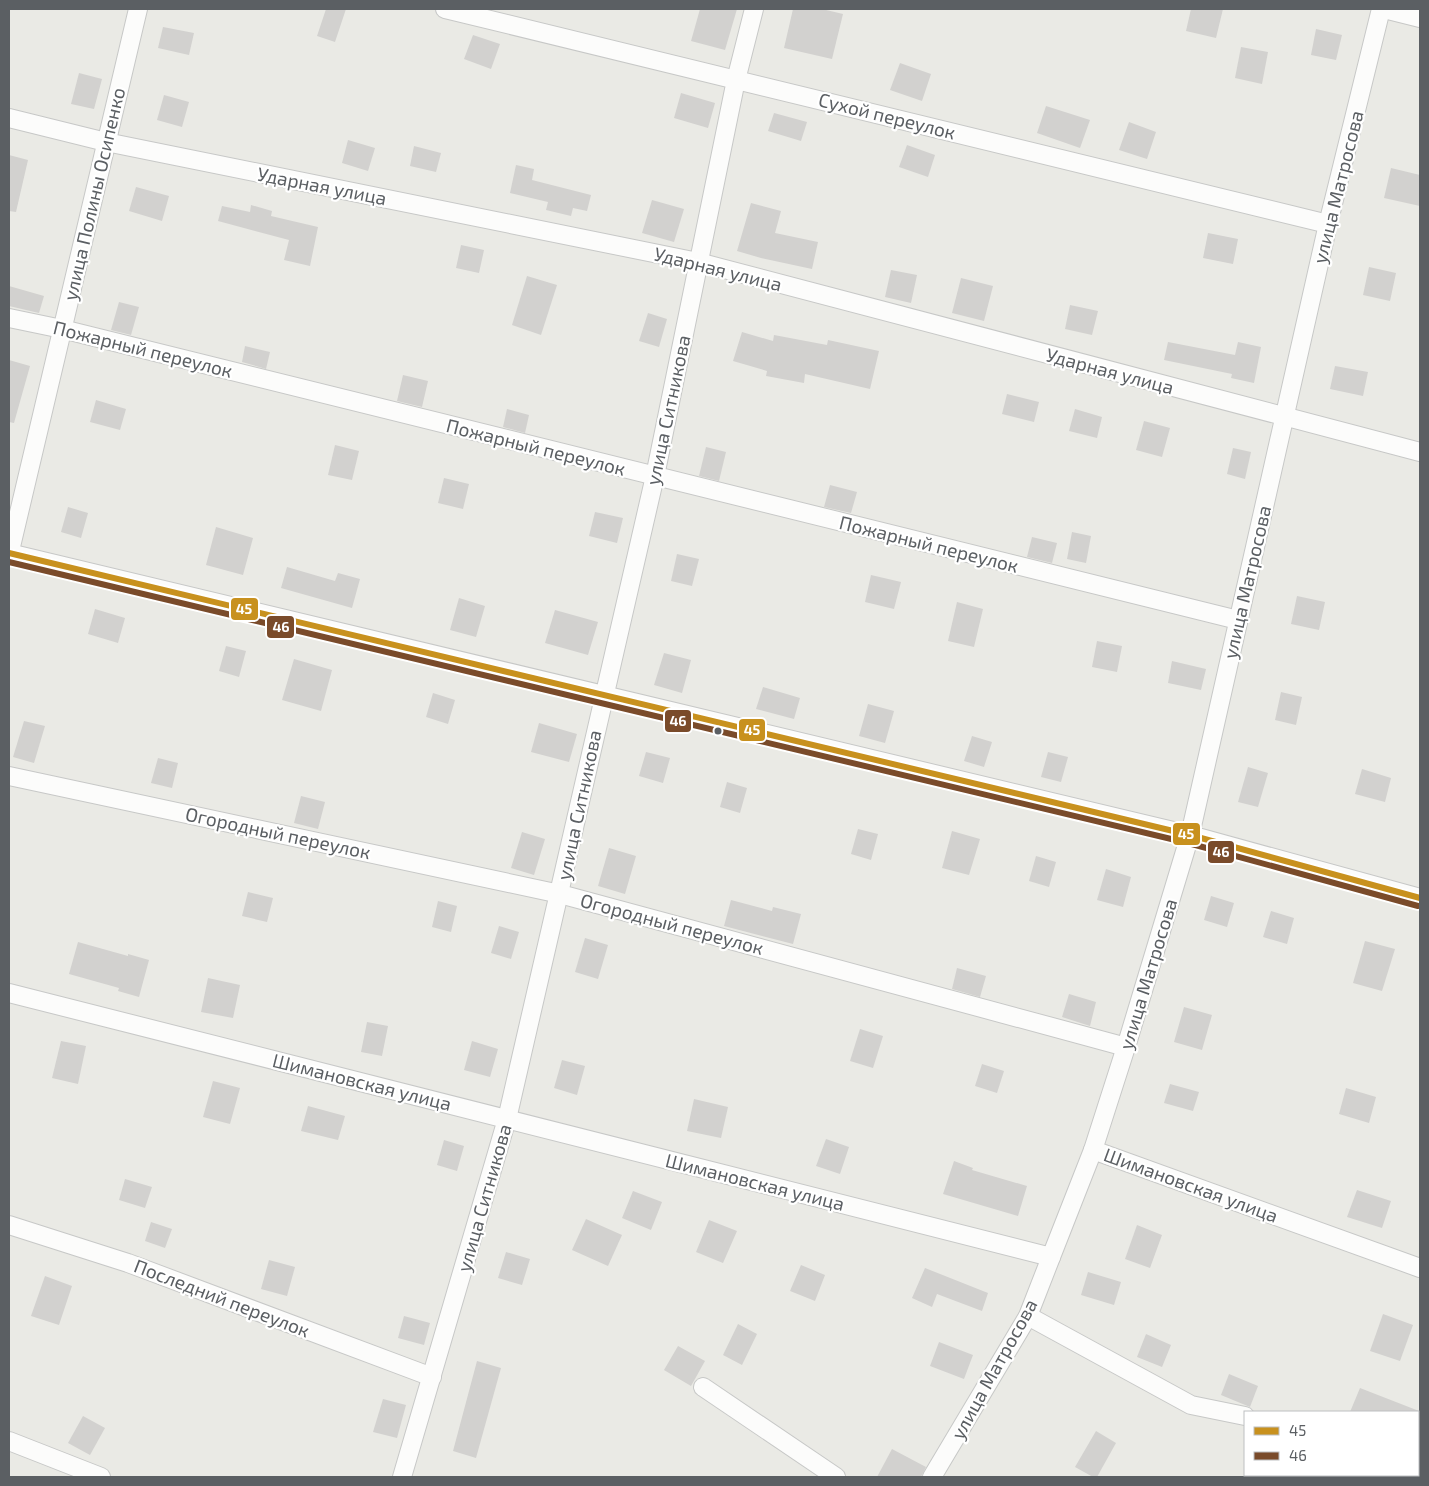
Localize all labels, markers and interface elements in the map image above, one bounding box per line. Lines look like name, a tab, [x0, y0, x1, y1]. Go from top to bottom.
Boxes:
street label: улица Полины Осипенко	[58, 85, 130, 303]
street label: Сухой переулок	[816, 87, 958, 145]
street label: улица Матросова	[1307, 108, 1369, 266]
street label: Ударная улица	[255, 162, 389, 210]
street label: Ударная улица	[651, 241, 785, 297]
street label: Пожарный переулок	[51, 315, 235, 383]
street label: улица Ситникова	[640, 333, 696, 487]
street label: Ударная улица	[1044, 342, 1176, 400]
street label: Пожарный переулок	[444, 413, 628, 481]
street label: улица Матросова	[1218, 503, 1276, 661]
street label: Пожарный переулок	[837, 510, 1021, 578]
line badge: 45	[230, 597, 259, 621]
text: 45	[236, 600, 253, 617]
line badge: 46	[266, 615, 295, 639]
text: 46	[272, 618, 290, 635]
line badge: 46	[664, 709, 692, 733]
text: 46	[669, 712, 687, 729]
line badge: 45	[738, 718, 766, 742]
text: 45	[744, 721, 761, 738]
unlabelled marker	[713, 726, 723, 736]
street label: улица Ситникова	[551, 728, 607, 882]
street label: Огородный переулок	[183, 802, 373, 864]
line badge: 45	[1172, 822, 1201, 846]
text: 45	[1178, 825, 1195, 842]
line badge: 46	[1207, 840, 1235, 864]
text: 46	[1212, 843, 1230, 860]
street label: Огородный переулок	[578, 888, 766, 960]
street label: улица Матросова	[1114, 896, 1182, 1052]
street label: Шимановская улица	[270, 1048, 454, 1116]
street label: улица Ситникова	[451, 1121, 517, 1275]
street label: Шимановская улица	[1101, 1142, 1281, 1228]
street label: Шимановская улица	[663, 1148, 847, 1216]
street label: Последний переулок	[131, 1253, 313, 1343]
street label: улица Матросова	[946, 1295, 1042, 1443]
legend	[1244, 1411, 1419, 1476]
text: 45	[1289, 1421, 1306, 1439]
text: 46	[1289, 1446, 1307, 1464]

